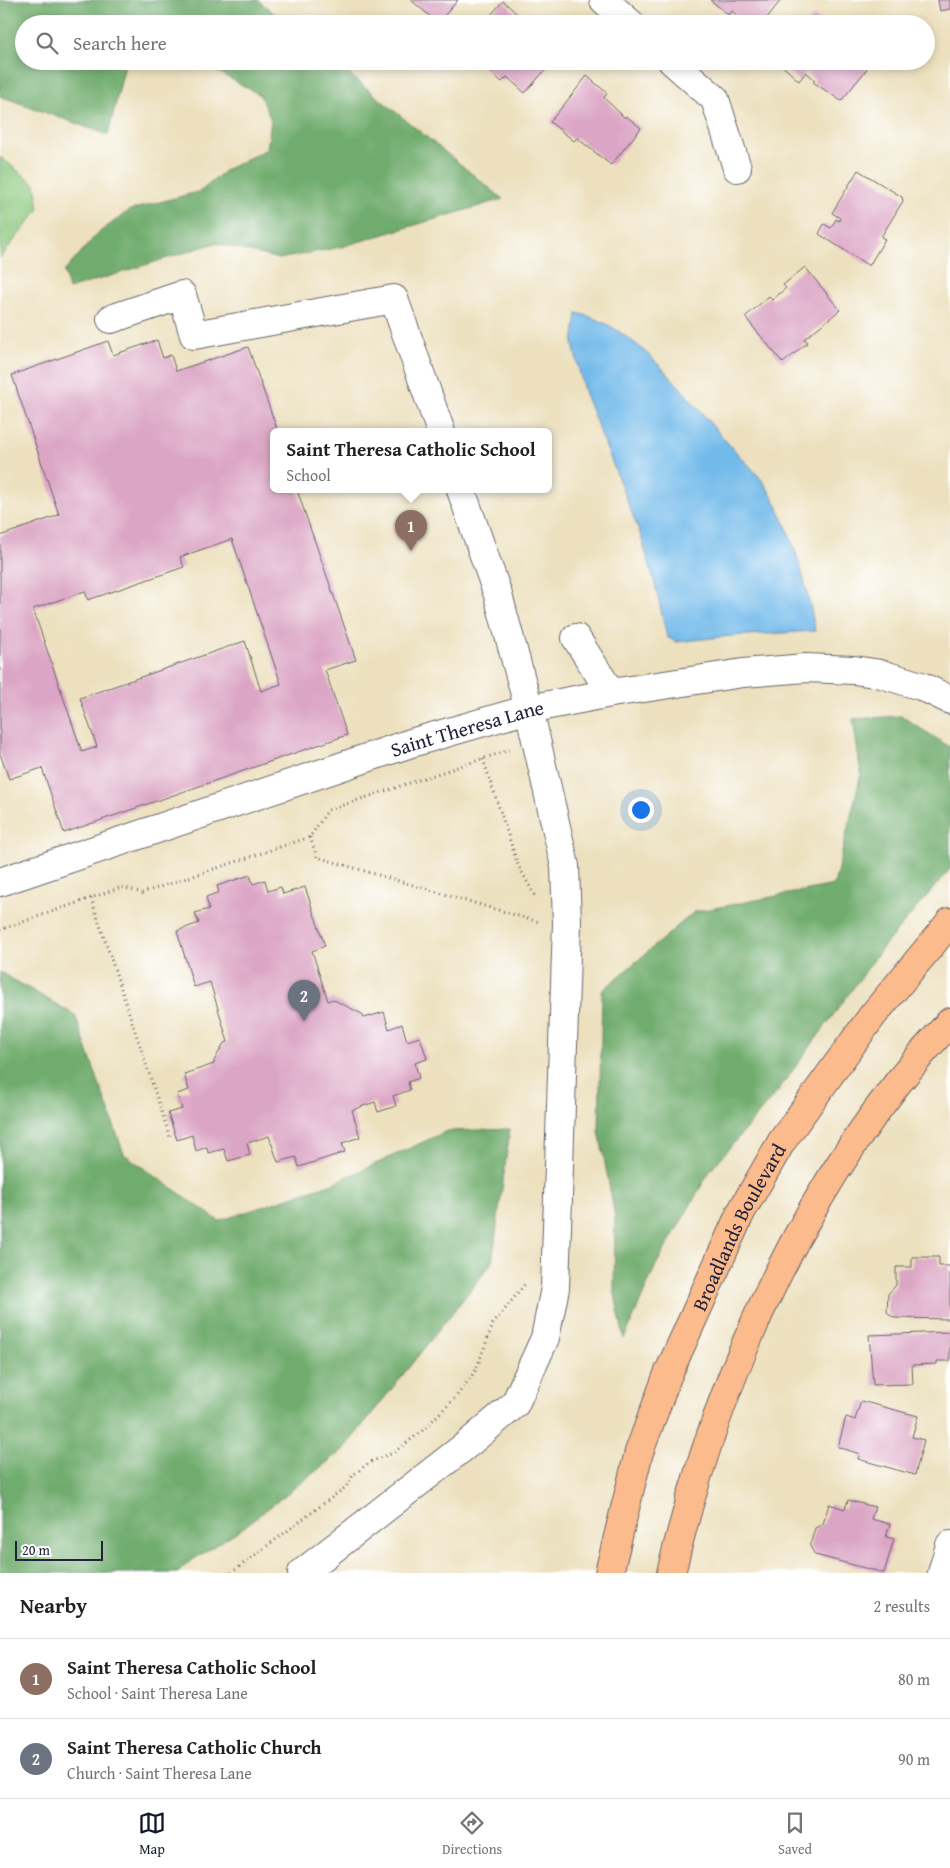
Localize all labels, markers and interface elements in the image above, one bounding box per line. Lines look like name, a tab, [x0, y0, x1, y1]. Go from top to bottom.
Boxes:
search box	[15, 15, 935, 70]
icon: search	[33, 29, 61, 57]
text: Search here	[73, 29, 167, 57]
popup	[270, 428, 552, 493]
text: Saint Theresa Catholic School	[286, 435, 536, 463]
text: School	[286, 463, 331, 487]
pin: 1	[395, 510, 427, 551]
street label: Saint Theresa Lane	[386, 692, 546, 763]
your location	[628, 797, 654, 823]
pin: 2	[288, 980, 320, 1021]
street label: Broadlands Boulevard	[684, 1137, 792, 1315]
scale bar	[15, 1538, 102, 1561]
text: 20 m	[22, 1540, 50, 1560]
text: Nearby	[20, 1590, 87, 1621]
text: 2 results	[873, 1594, 930, 1618]
text: Saint Theresa Catholic School	[67, 1653, 316, 1681]
text: 1	[32, 1667, 40, 1691]
text: 80 m	[898, 1667, 930, 1691]
text: School · Saint Theresa Lane	[67, 1681, 248, 1705]
text: Saint Theresa Catholic Church	[67, 1733, 322, 1761]
text: 2	[32, 1747, 40, 1771]
text: 90 m	[898, 1747, 930, 1771]
text: Church · Saint Theresa Lane	[67, 1761, 252, 1785]
tab: Map	[138, 1809, 166, 1859]
tab: Directions	[442, 1809, 502, 1859]
tab: Saved	[778, 1809, 812, 1859]

